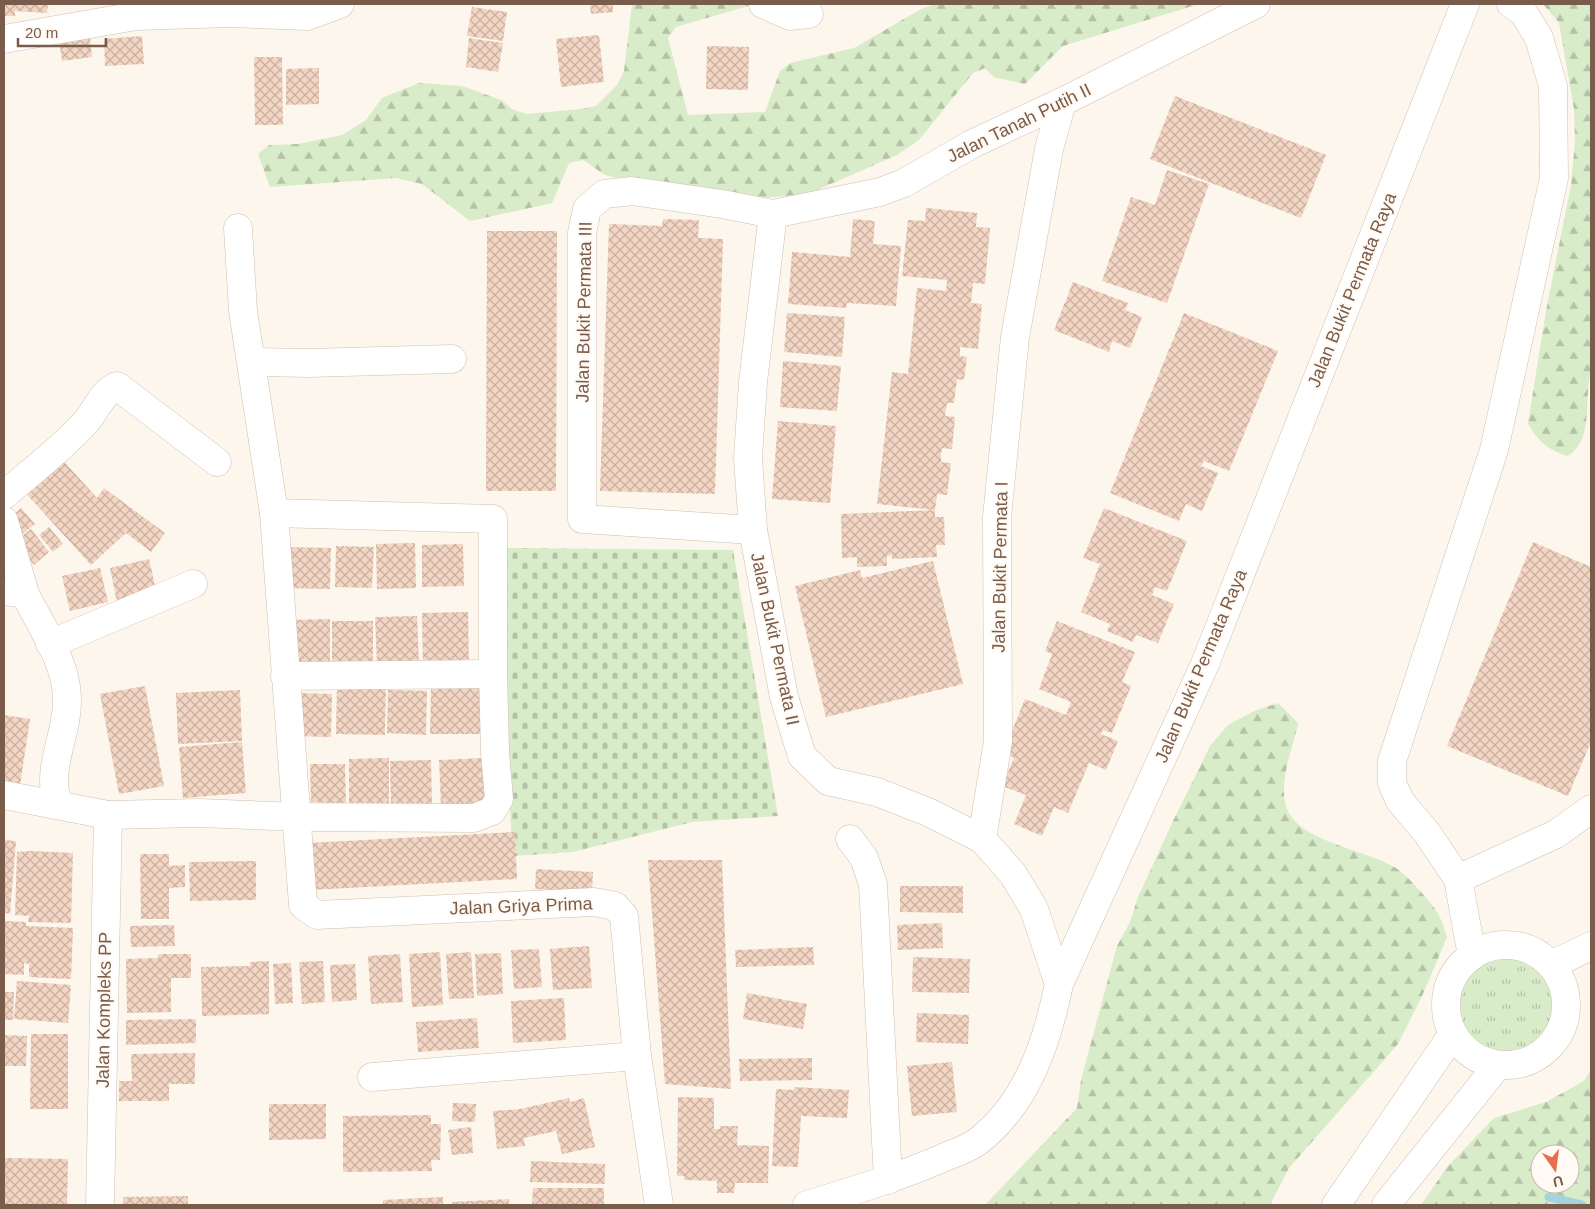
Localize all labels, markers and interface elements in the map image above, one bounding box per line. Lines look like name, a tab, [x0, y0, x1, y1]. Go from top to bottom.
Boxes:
scale bar	[18, 15, 105, 47]
text: 20 m	[25, 24, 58, 41]
street label: Jalan Tanah Putih II	[944, 79, 1094, 167]
street label: Jalan Bukit Permata Raya	[1304, 189, 1401, 390]
street label: Jalan Bukit Permata III	[572, 221, 596, 403]
street label: Jalan Bukit Permata I	[989, 481, 1011, 653]
street label: Jalan Bukit Permata II	[747, 551, 803, 727]
street label: Jalan Bukit Permata Raya	[1151, 565, 1251, 766]
street label: Jalan Griya Prima	[449, 893, 594, 918]
street label: Jalan Kompleks PP	[93, 932, 115, 1088]
north arrow	[1530, 1144, 1580, 1194]
text: U	[1551, 1173, 1565, 1191]

